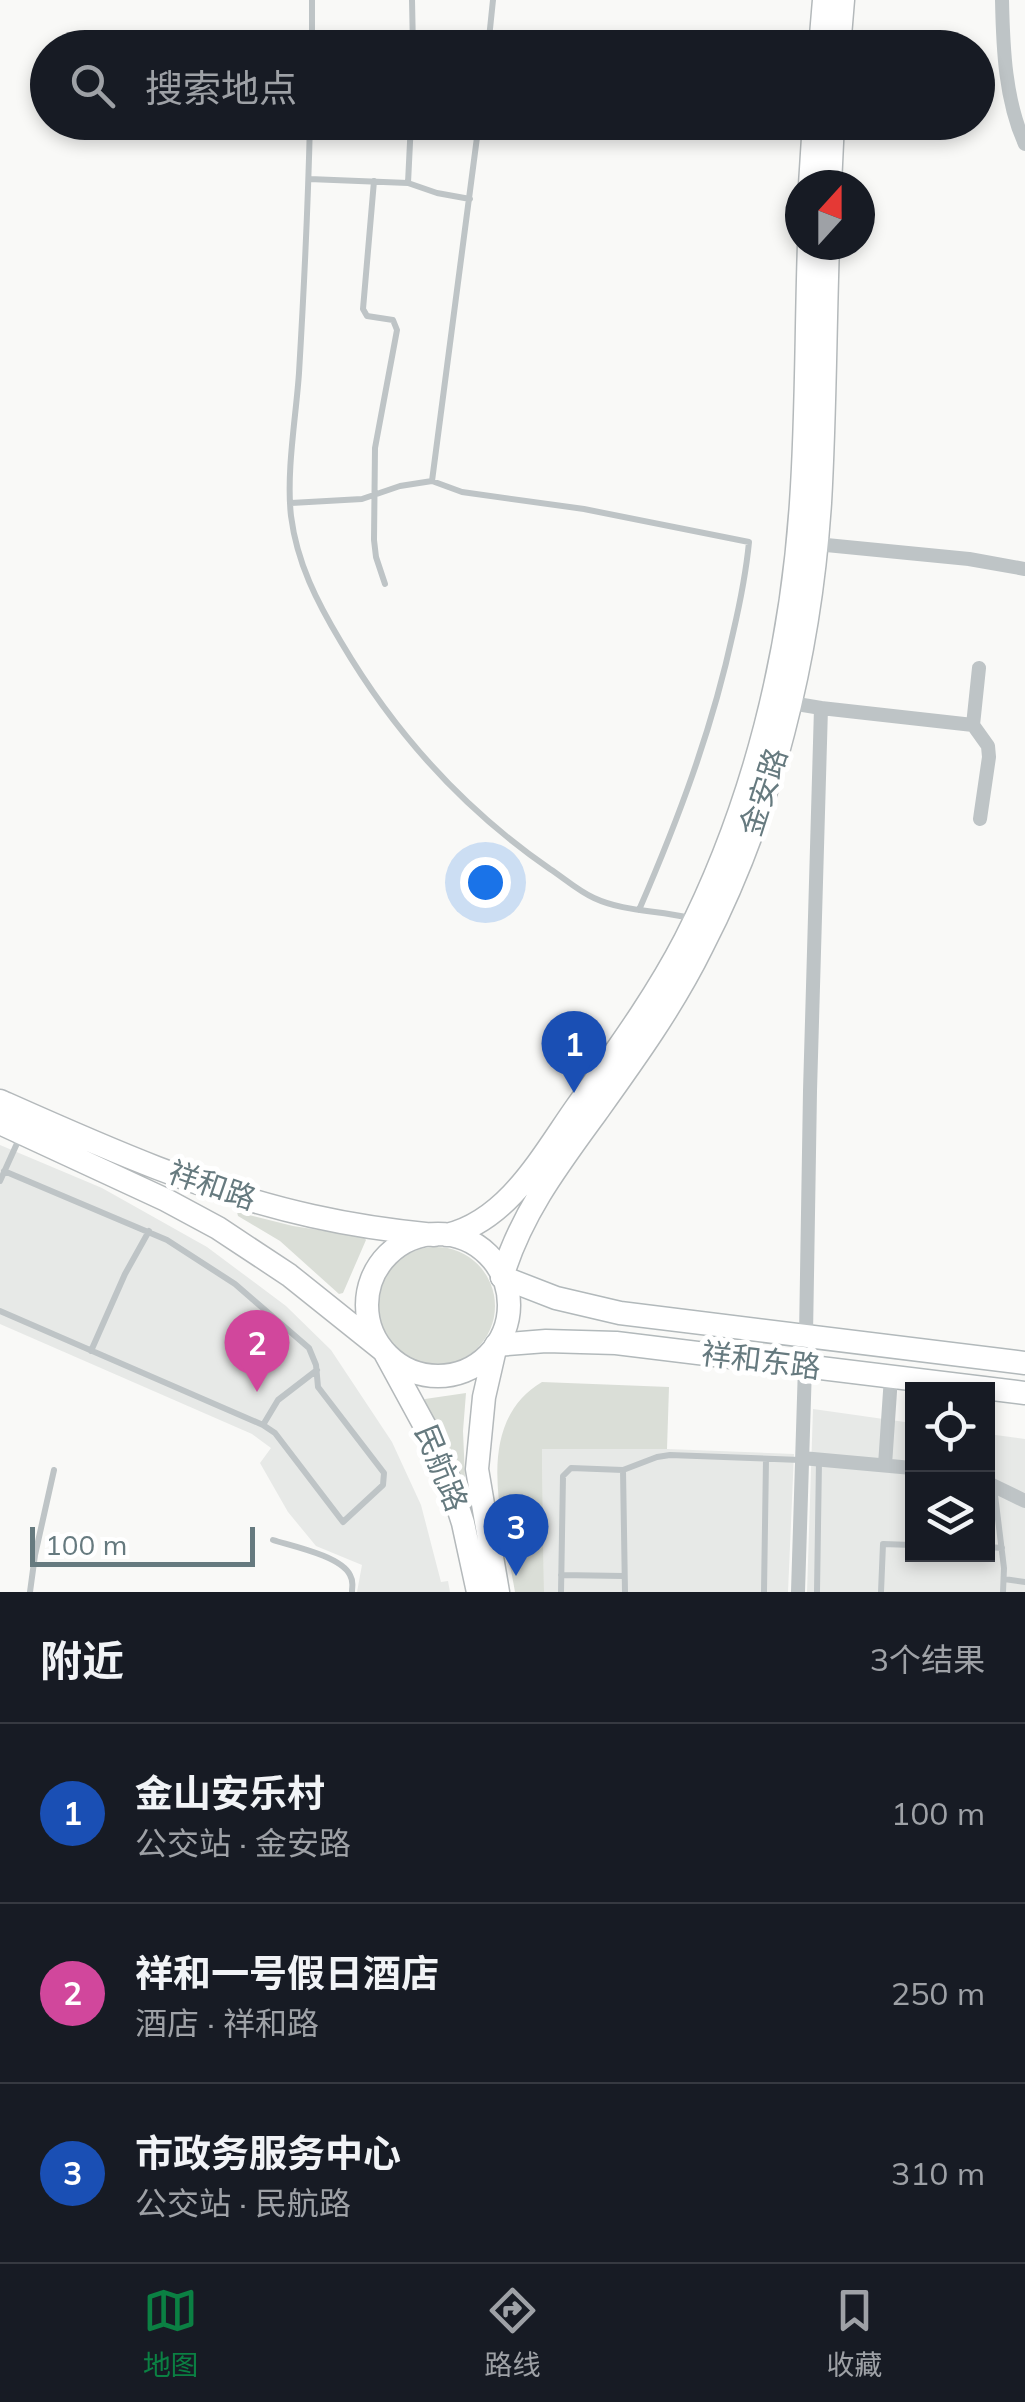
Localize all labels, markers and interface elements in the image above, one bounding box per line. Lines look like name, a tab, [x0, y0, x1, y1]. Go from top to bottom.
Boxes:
search box	[30, 30, 995, 140]
icon: search	[65, 58, 120, 113]
text: 搜索地点	[145, 64, 297, 112]
north arrow	[785, 170, 875, 260]
street label: 金安路	[731, 743, 795, 840]
your location	[460, 857, 511, 908]
pin: 1	[542, 1010, 606, 1093]
street label: 祥和路	[164, 1152, 261, 1218]
pin: 2	[224, 1310, 290, 1392]
street label: 祥和东路	[699, 1334, 823, 1386]
map controls	[905, 1382, 995, 1562]
button: locate	[905, 1382, 995, 1472]
street label: 民航路	[407, 1419, 476, 1516]
button: layers	[905, 1472, 995, 1562]
pin: 3	[484, 1494, 548, 1576]
scale bar	[30, 1522, 255, 1566]
text: 100 m	[45, 1527, 127, 1562]
text: 附近	[40, 1634, 124, 1687]
text: 3个结果	[870, 1639, 985, 1679]
text: 金山安乐村	[135, 1769, 325, 1817]
text: 1	[63, 1793, 82, 1833]
text: 100 m	[891, 1793, 985, 1833]
text: 公交站 · 金安路	[135, 1823, 351, 1863]
text: 祥和一号假日酒店	[135, 1949, 439, 1997]
text: 2	[63, 1973, 82, 2013]
text: 250 m	[891, 1973, 985, 2013]
text: 酒店 · 祥和路	[135, 2003, 319, 2043]
text: 市政务服务中心	[135, 2129, 401, 2177]
text: 3	[63, 2153, 82, 2193]
text: 310 m	[891, 2153, 985, 2193]
text: 公交站 · 民航路	[135, 2183, 351, 2223]
tab: 地图	[143, 2283, 199, 2383]
tab: 路线	[484, 2283, 540, 2383]
tab: 收藏	[826, 2283, 882, 2383]

